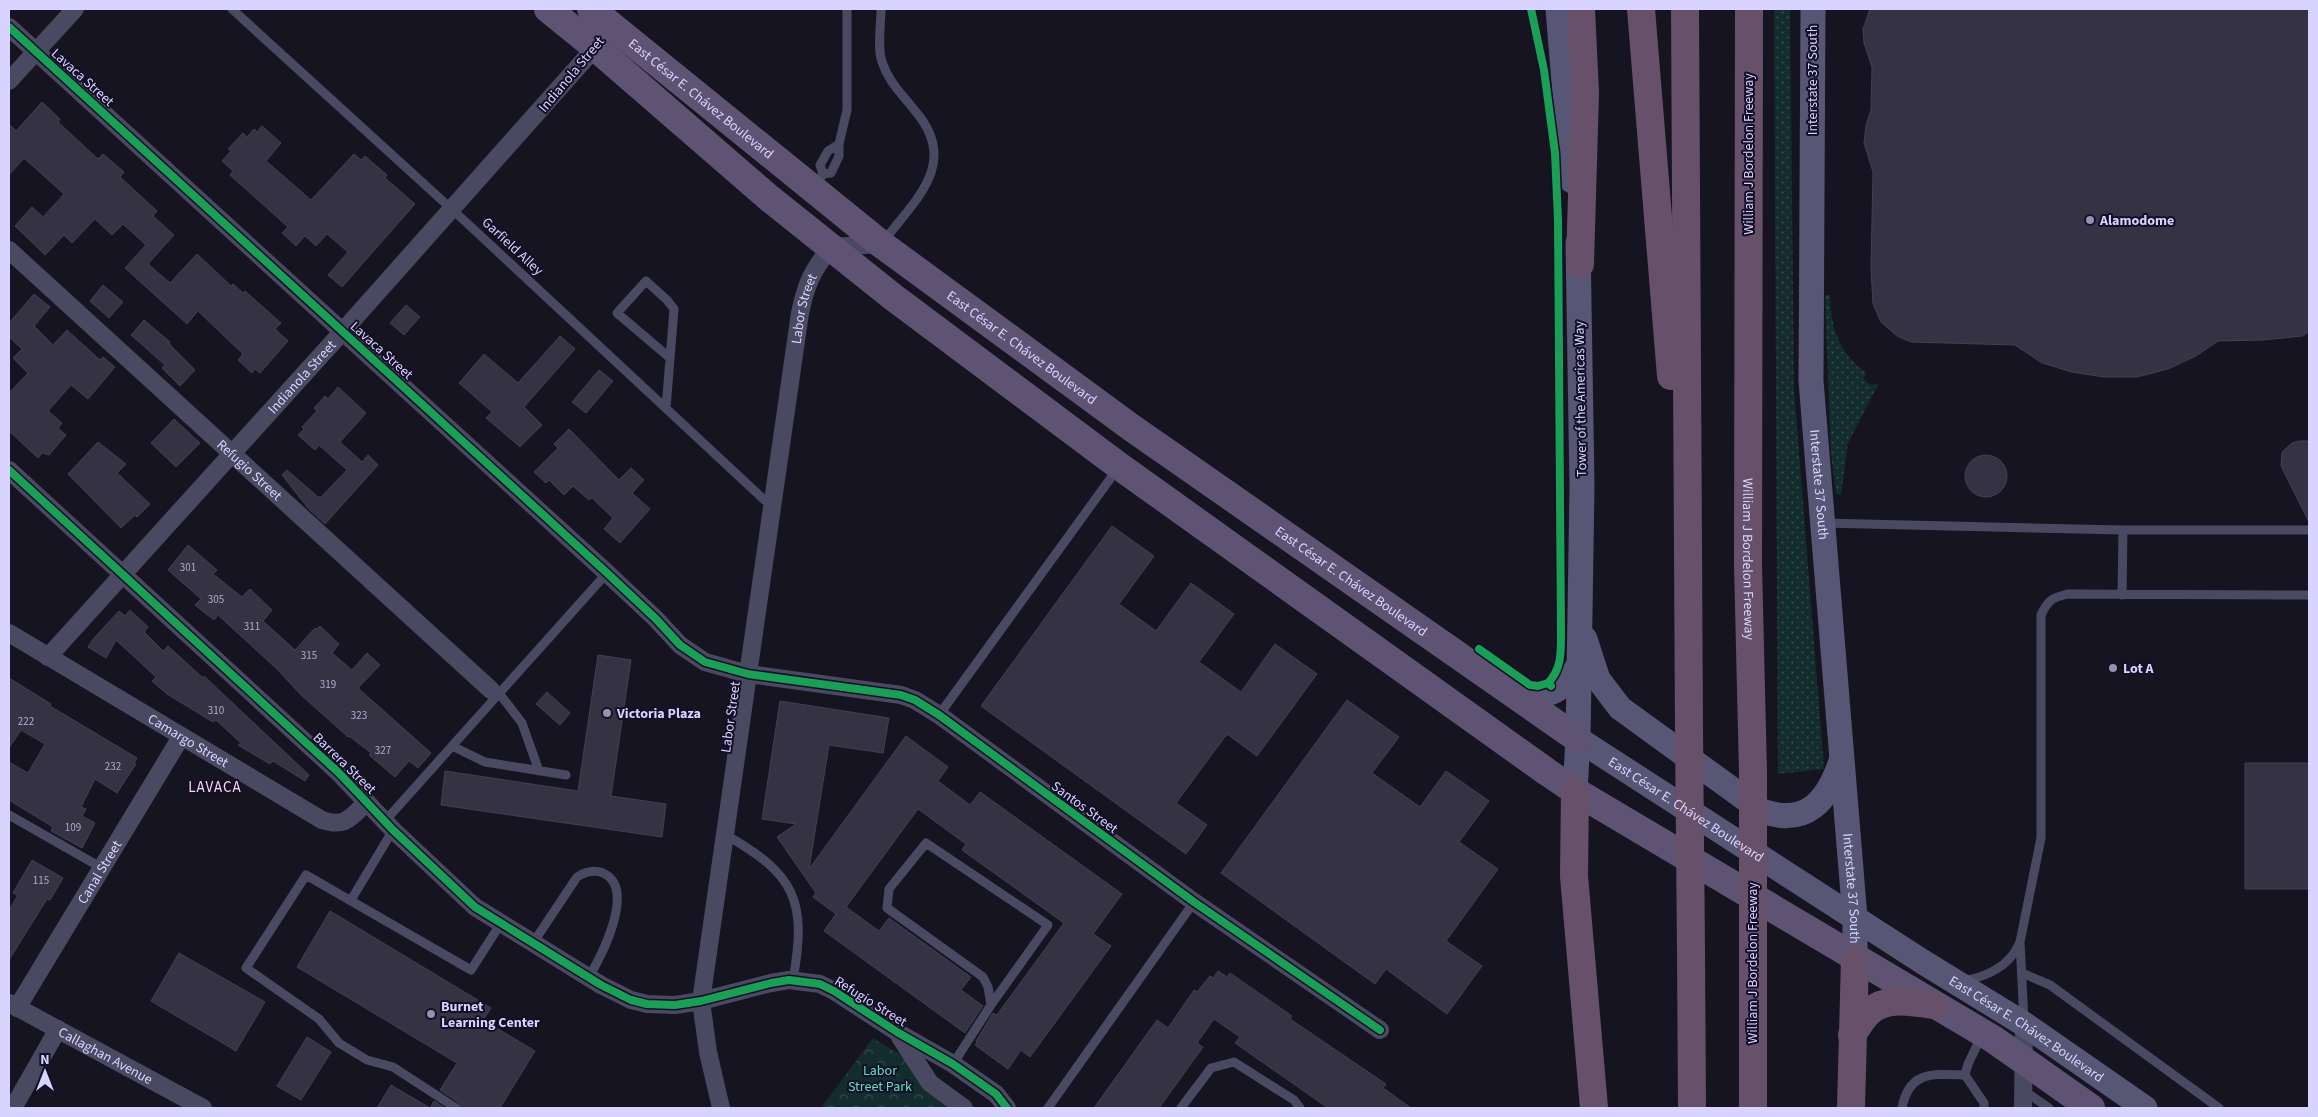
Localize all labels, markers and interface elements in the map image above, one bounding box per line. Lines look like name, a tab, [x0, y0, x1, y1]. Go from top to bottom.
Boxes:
street label: Interstate 37 South	[1803, 25, 1823, 135]
street label: Indianola Street	[534, 32, 610, 117]
street label: East César E. Chávez Boulevard	[624, 34, 778, 164]
street label: Lavaca Street	[47, 44, 118, 112]
street label: William J Bordelon Freeway	[1739, 73, 1759, 235]
place label: Alamodome	[2099, 211, 2174, 231]
street label: Garfield Alley	[477, 213, 548, 281]
marker: Alamodome	[2084, 214, 2096, 226]
street label: Labor Street	[787, 270, 823, 345]
street label: East César E. Chávez Boulevard	[942, 286, 1101, 410]
street label: Lavaca Street	[346, 317, 417, 385]
street label: Tower of the Americas Way	[1570, 320, 1592, 477]
street label: Indianola Street	[264, 336, 341, 419]
street label: Interstate 37 South	[1804, 429, 1833, 541]
street label: Refugio Street	[212, 435, 286, 506]
street label: William J Bordelon Freeway	[1737, 478, 1759, 641]
street label: East César E. Chávez Boulevard	[1271, 522, 1431, 642]
house number: 301	[180, 560, 196, 575]
house number: 305	[208, 592, 224, 607]
house number: 311	[244, 619, 260, 634]
house number: 315	[301, 648, 317, 663]
place label: Lot A	[2123, 659, 2155, 679]
marker: Lot A	[2107, 662, 2119, 674]
house number: 319	[320, 677, 336, 692]
street label: Labor Street	[716, 680, 746, 754]
house number: 310	[208, 703, 224, 718]
place label: Victoria Plaza	[616, 704, 701, 724]
marker: Victoria Plaza	[601, 707, 613, 719]
house number: 323	[351, 708, 367, 723]
street label: Camargo Street	[144, 709, 232, 773]
house number: 222	[18, 714, 34, 729]
street label: Barrera Street	[308, 728, 381, 799]
house number: 327	[375, 743, 391, 758]
street label: East César E. Chávez Boulevard	[1604, 752, 1768, 868]
house number: 232	[105, 759, 121, 774]
district label: LAVACA	[188, 777, 242, 798]
street label: Santos Street	[1047, 777, 1122, 839]
house number: 109	[65, 820, 81, 835]
street label: Interstate 37 South	[1837, 832, 1864, 944]
street label: Canal Street	[73, 837, 127, 908]
house number: 115	[33, 873, 49, 888]
street label: William J Bordelon Freeway	[1743, 882, 1763, 1044]
street label: East César E. Chávez Boulevard	[1945, 971, 2108, 1088]
street label: Refugio Street	[830, 972, 911, 1032]
place label: Burnet Learning Center	[441, 997, 540, 1033]
marker: Burnet Learning Center	[425, 1008, 437, 1020]
street label: Callaghan Avenue	[54, 1023, 156, 1090]
north arrow	[20, 1047, 70, 1097]
text: N	[40, 1050, 50, 1070]
park label: Labor Street Park	[848, 1061, 912, 1097]

